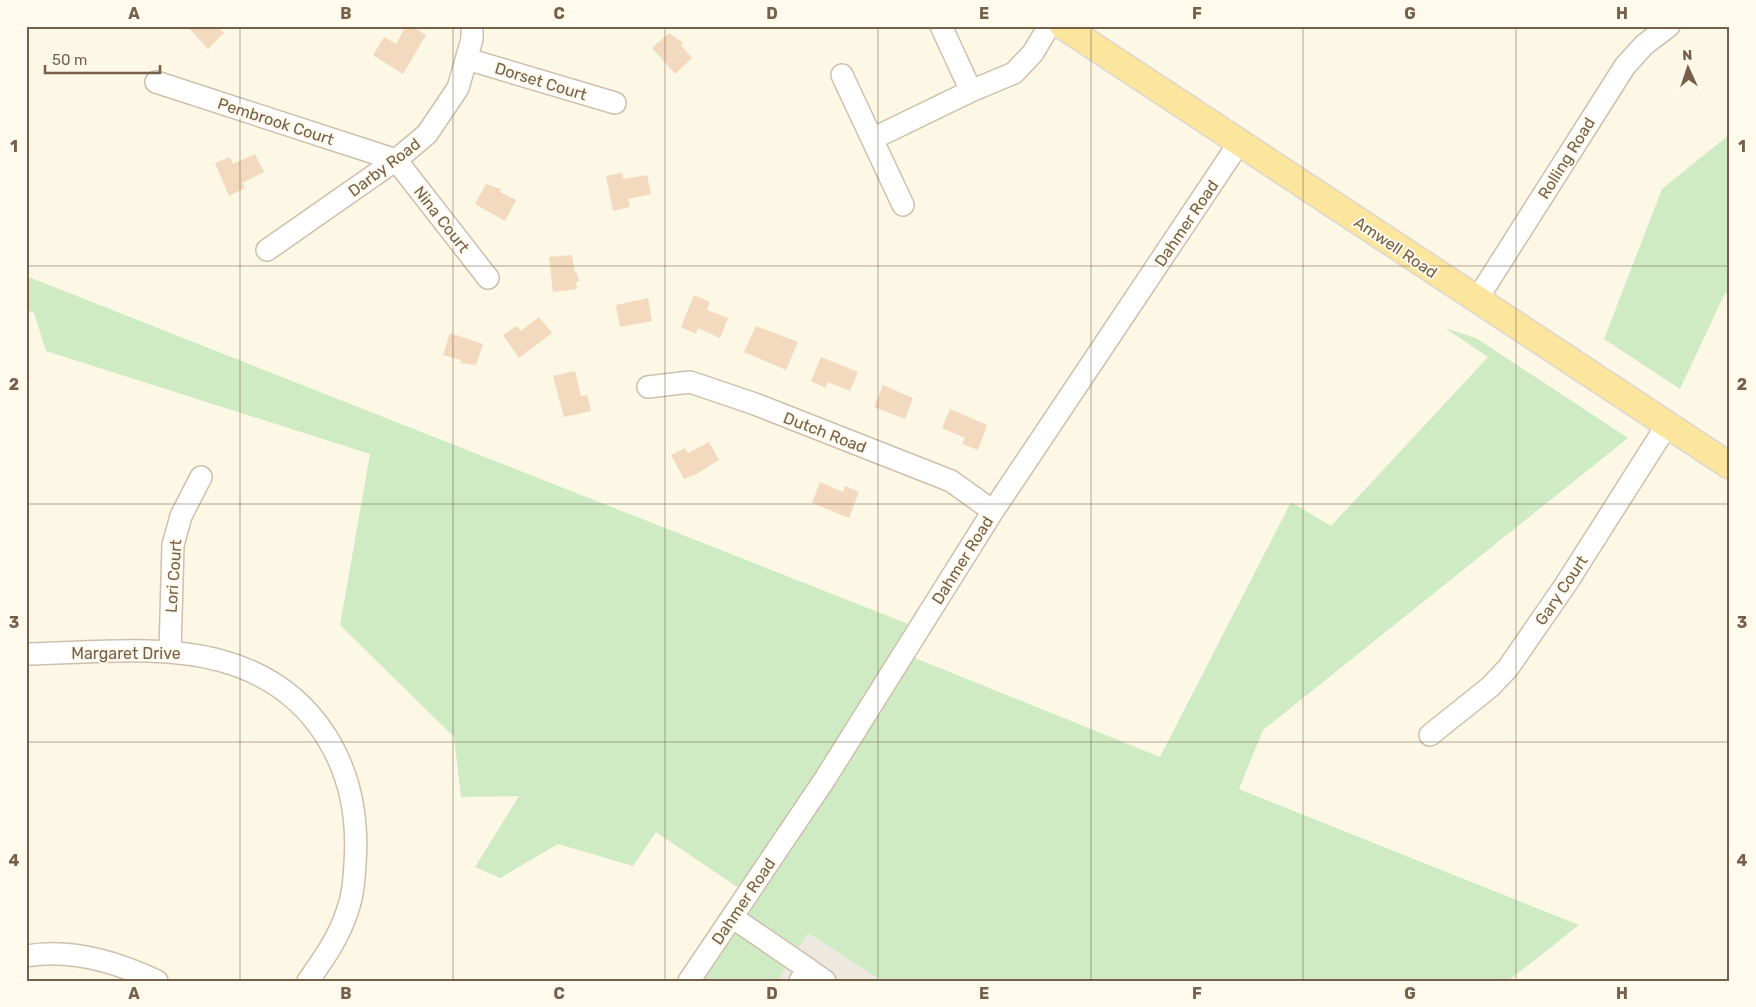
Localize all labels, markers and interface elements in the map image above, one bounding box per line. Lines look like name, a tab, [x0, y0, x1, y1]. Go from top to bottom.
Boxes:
text: A	[128, 4, 140, 23]
text: B	[340, 4, 352, 23]
text: C	[553, 4, 565, 23]
text: D	[766, 4, 778, 23]
text: E	[979, 4, 989, 23]
text: F	[1192, 4, 1202, 23]
text: G	[1404, 4, 1416, 23]
text: H	[1616, 4, 1628, 23]
scale bar	[45, 42, 160, 74]
north arrow	[1664, 42, 1714, 92]
text: N	[1682, 47, 1693, 64]
text: 50 m	[52, 51, 87, 69]
street label: Dorset Court	[492, 58, 589, 105]
street label: Pembrook Court	[215, 94, 336, 149]
street label: Rolling Road	[1534, 114, 1599, 202]
street label: Darby Road	[344, 134, 424, 201]
text: 1	[10, 137, 18, 156]
text: 1	[1738, 137, 1746, 156]
street label: Dahmer Road	[1150, 176, 1222, 270]
street label: Nina Court	[410, 182, 473, 256]
street label: Amwell Road	[1351, 213, 1441, 282]
text: 2	[9, 375, 19, 394]
text: 2	[1737, 375, 1747, 394]
street label: Dutch Road	[781, 408, 869, 457]
street label: Dahmer Road	[928, 513, 997, 608]
street label: Lori Court	[161, 539, 186, 613]
street label: Gary Court	[1531, 552, 1592, 629]
text: 3	[9, 613, 19, 632]
text: 3	[1737, 613, 1747, 632]
street label: Margaret Drive	[71, 644, 181, 663]
text: 4	[9, 851, 20, 870]
text: 4	[1737, 851, 1748, 870]
street label: Dahmer Road	[707, 854, 779, 948]
text: A	[128, 984, 140, 1003]
text: B	[340, 984, 352, 1003]
text: C	[553, 984, 565, 1003]
text: D	[766, 984, 778, 1003]
text: E	[979, 984, 989, 1003]
text: F	[1192, 984, 1202, 1003]
text: G	[1404, 984, 1416, 1003]
text: H	[1616, 984, 1628, 1003]

